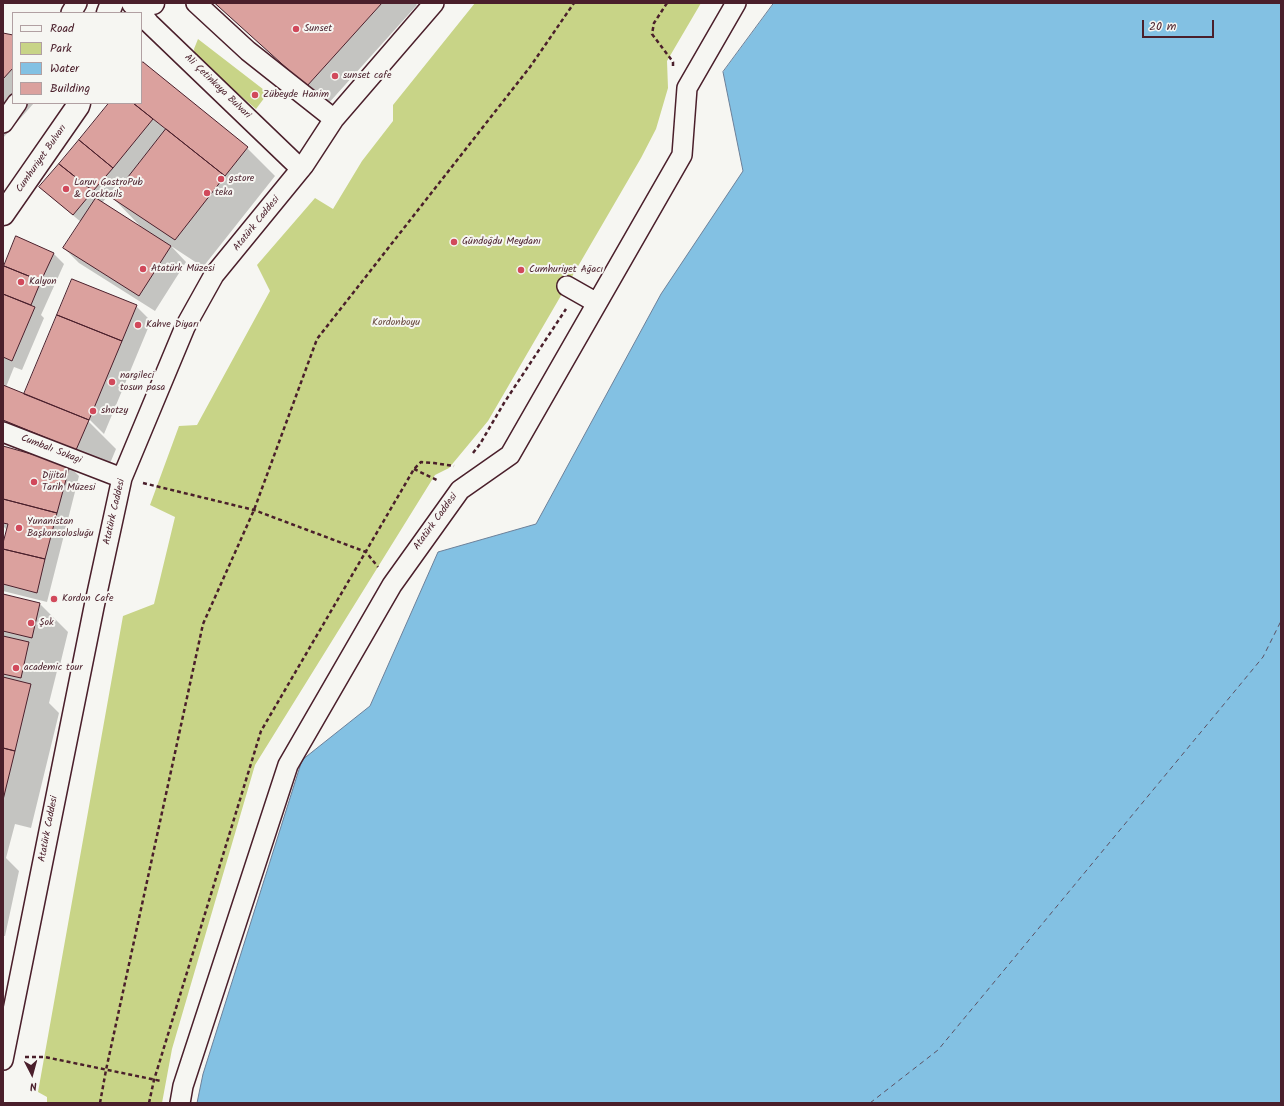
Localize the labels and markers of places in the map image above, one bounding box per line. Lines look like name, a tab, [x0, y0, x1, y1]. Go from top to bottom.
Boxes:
place label: Sunset	[304, 23, 332, 35]
marker: Sunset	[291, 24, 301, 34]
place label: sunset cafe	[343, 70, 391, 82]
marker: sunset cafe	[330, 71, 340, 81]
place label: Zübeyde Hanim	[263, 89, 329, 101]
marker: Zübeyde Hanim	[250, 90, 260, 100]
place label: gstore	[229, 173, 254, 185]
marker: gstore	[216, 174, 226, 184]
place label: Laruv GastroPub & Cocktails	[74, 177, 143, 200]
marker: Laruv GastroPub & Cocktails	[61, 184, 71, 194]
place label: teka	[215, 187, 233, 199]
marker: teka	[202, 188, 212, 198]
place label: Gündoğdu Meydanı	[462, 236, 541, 248]
marker: Gündoğdu Meydanı	[449, 237, 459, 247]
place label: Atatürk Müzesi	[151, 263, 215, 275]
marker: Atatürk Müzesi	[138, 264, 148, 274]
place label: Cumhuriyet Ağacı	[529, 264, 603, 276]
marker: Cumhuriyet Ağacı	[516, 265, 526, 275]
place label: Kalyon	[29, 276, 57, 288]
marker: Kalyon	[16, 277, 26, 287]
place label: Kahve Diyarı	[146, 319, 199, 331]
marker: Kahve Diyarı	[133, 320, 143, 330]
place label: nargileci tosun pasa	[120, 370, 165, 394]
marker: nargileci tosun pasa	[107, 377, 117, 387]
place label: shotzy	[101, 405, 128, 417]
marker: shotzy	[88, 406, 98, 416]
place label: Dijital Tarih Müzesi	[42, 470, 95, 494]
marker: Dijital Tarih Müzesi	[29, 477, 39, 487]
place label: Yunanistan Başkonsolosluğu	[27, 516, 94, 540]
marker: Yunanistan Başkonsolosluğu	[14, 523, 24, 533]
place label: Kordon Cafe	[62, 593, 114, 605]
marker: Kordon Cafe	[49, 594, 59, 604]
place label: Şok	[39, 617, 54, 629]
marker: Şok	[26, 618, 36, 628]
place label: academic tour	[24, 662, 83, 674]
marker: academic tour	[11, 663, 21, 673]

